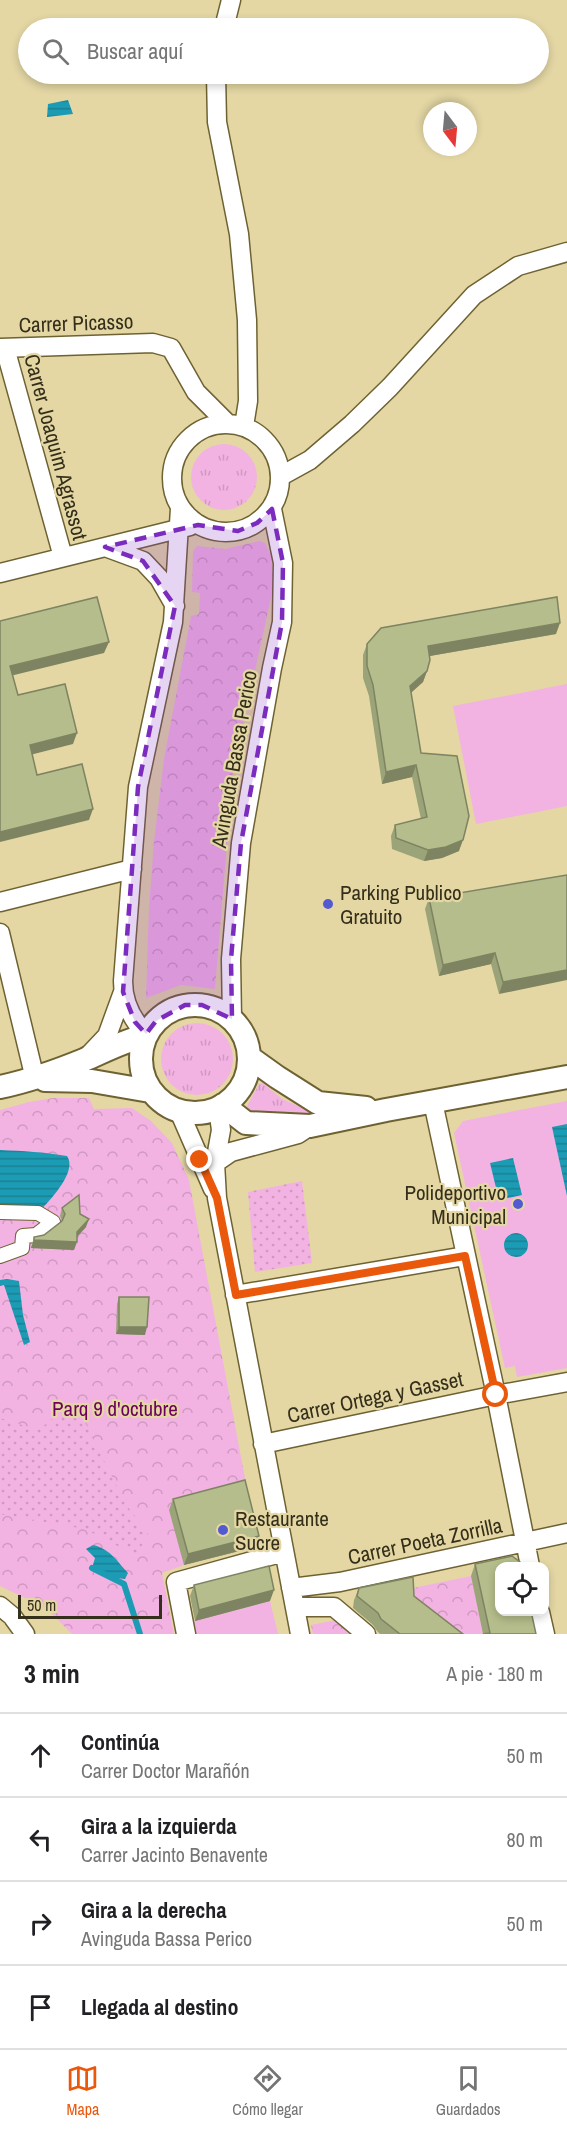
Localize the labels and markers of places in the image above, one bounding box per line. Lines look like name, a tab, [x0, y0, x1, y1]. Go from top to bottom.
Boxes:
place label: Parking Publico Gratuito	[340, 878, 462, 931]
marker: Parking Publico Gratuito	[321, 897, 335, 911]
place label: Polideportivo Municipal	[405, 1178, 506, 1231]
marker: Polideportivo Municipal	[511, 1197, 525, 1211]
place label: Restaurante Sucre	[235, 1504, 329, 1557]
marker: Restaurante Sucre	[216, 1523, 230, 1537]

